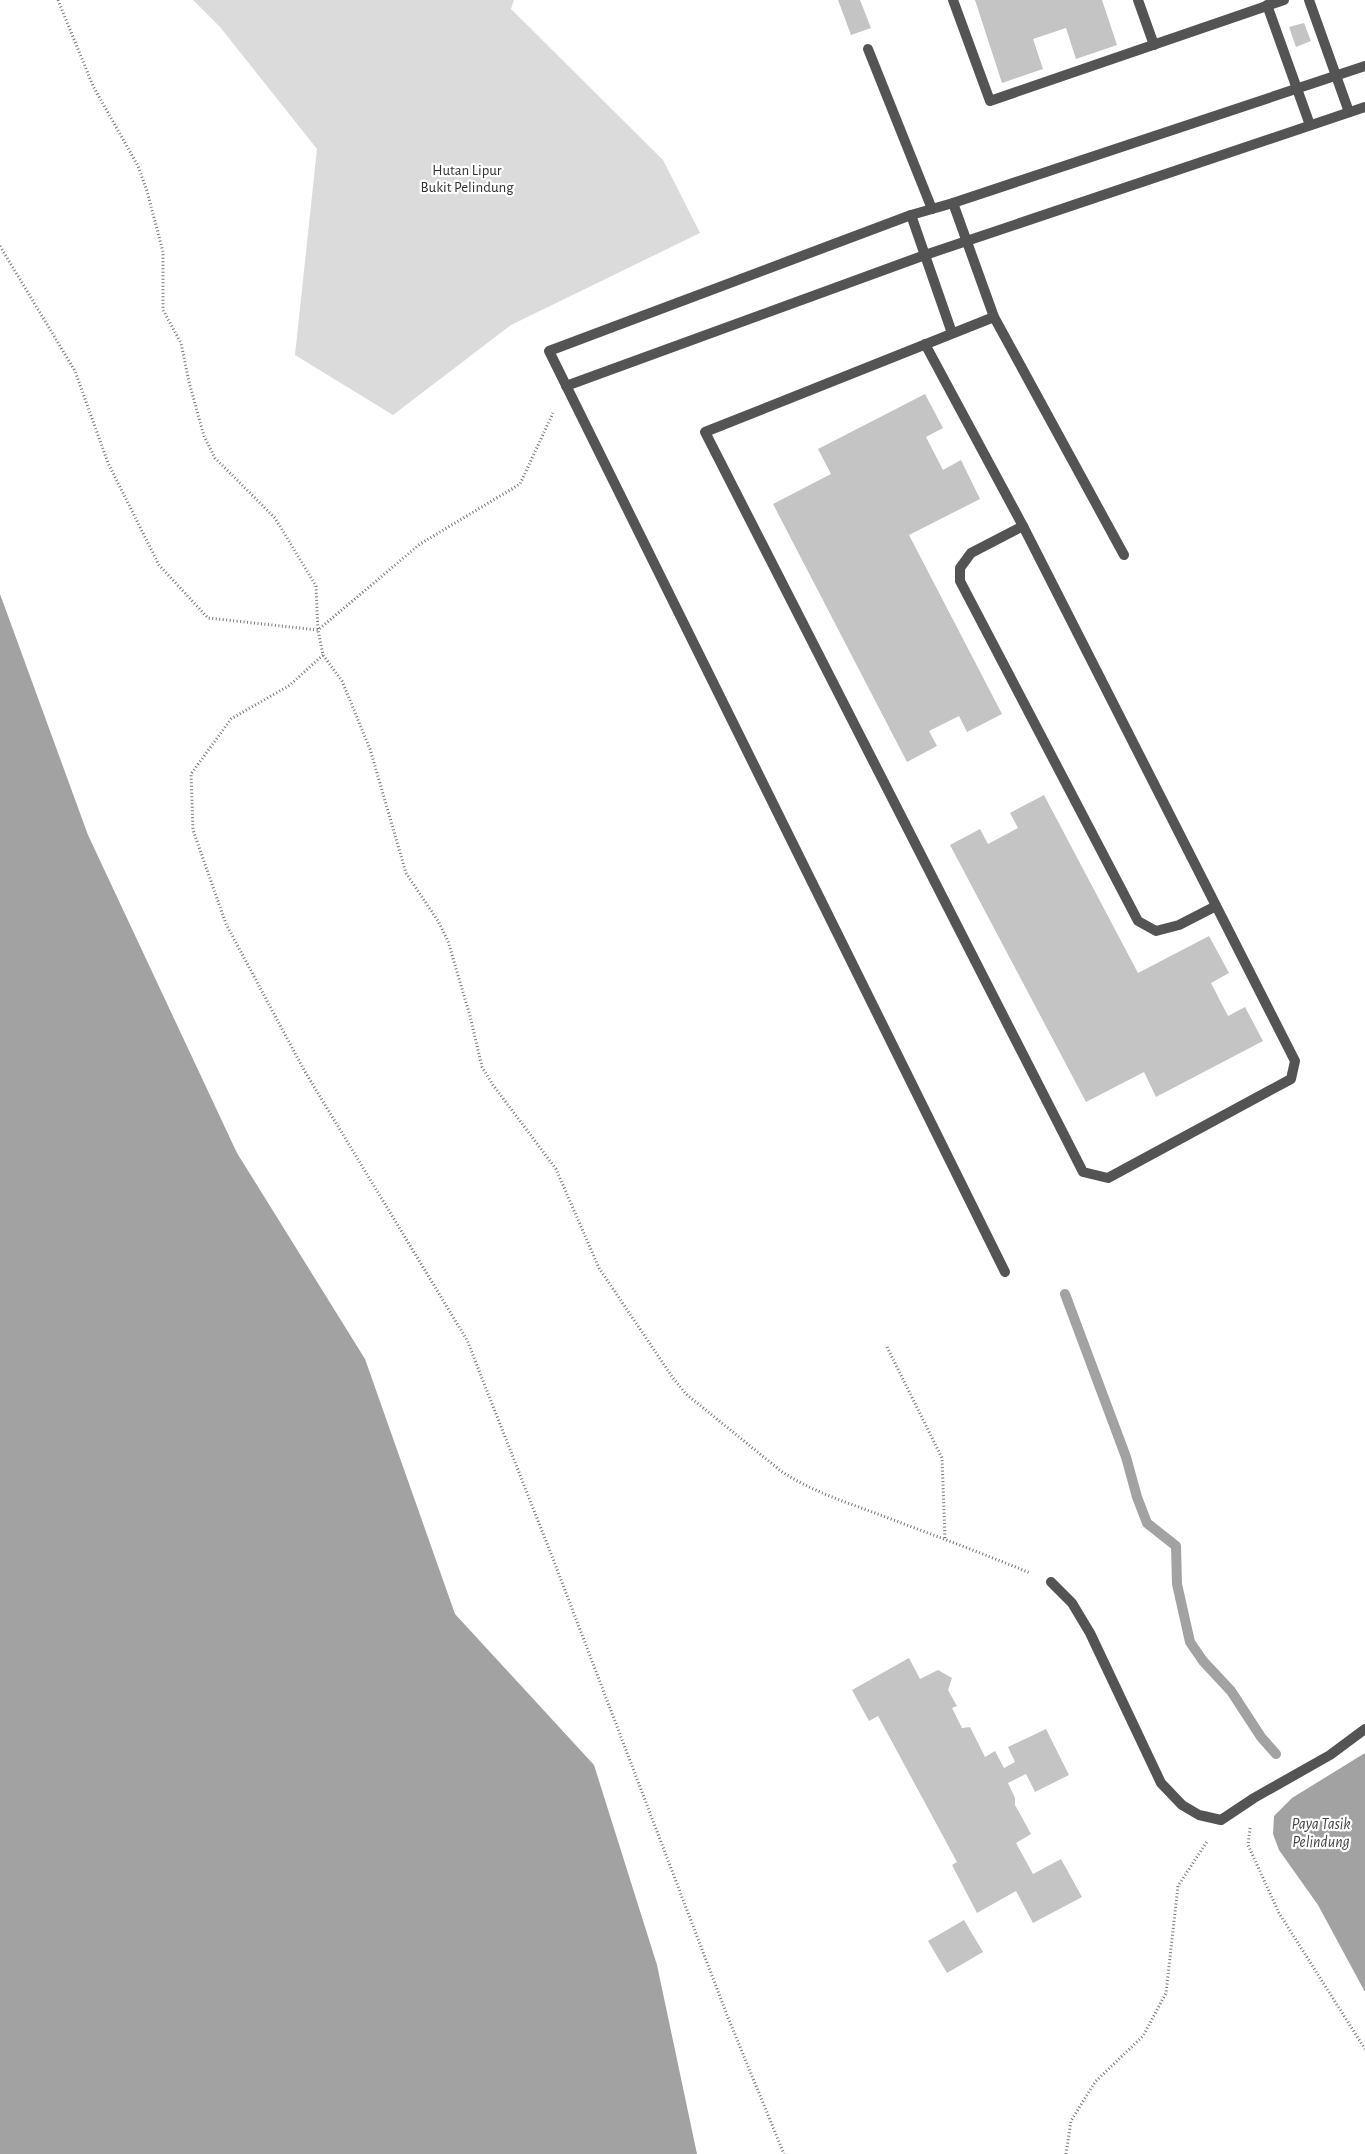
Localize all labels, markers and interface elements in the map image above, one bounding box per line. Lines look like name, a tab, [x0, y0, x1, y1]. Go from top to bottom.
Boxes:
park label: Hutan Lipur Bukit Pelindung	[421, 163, 514, 195]
water label: Paya Tasik Pelindung	[1291, 1816, 1351, 1850]

